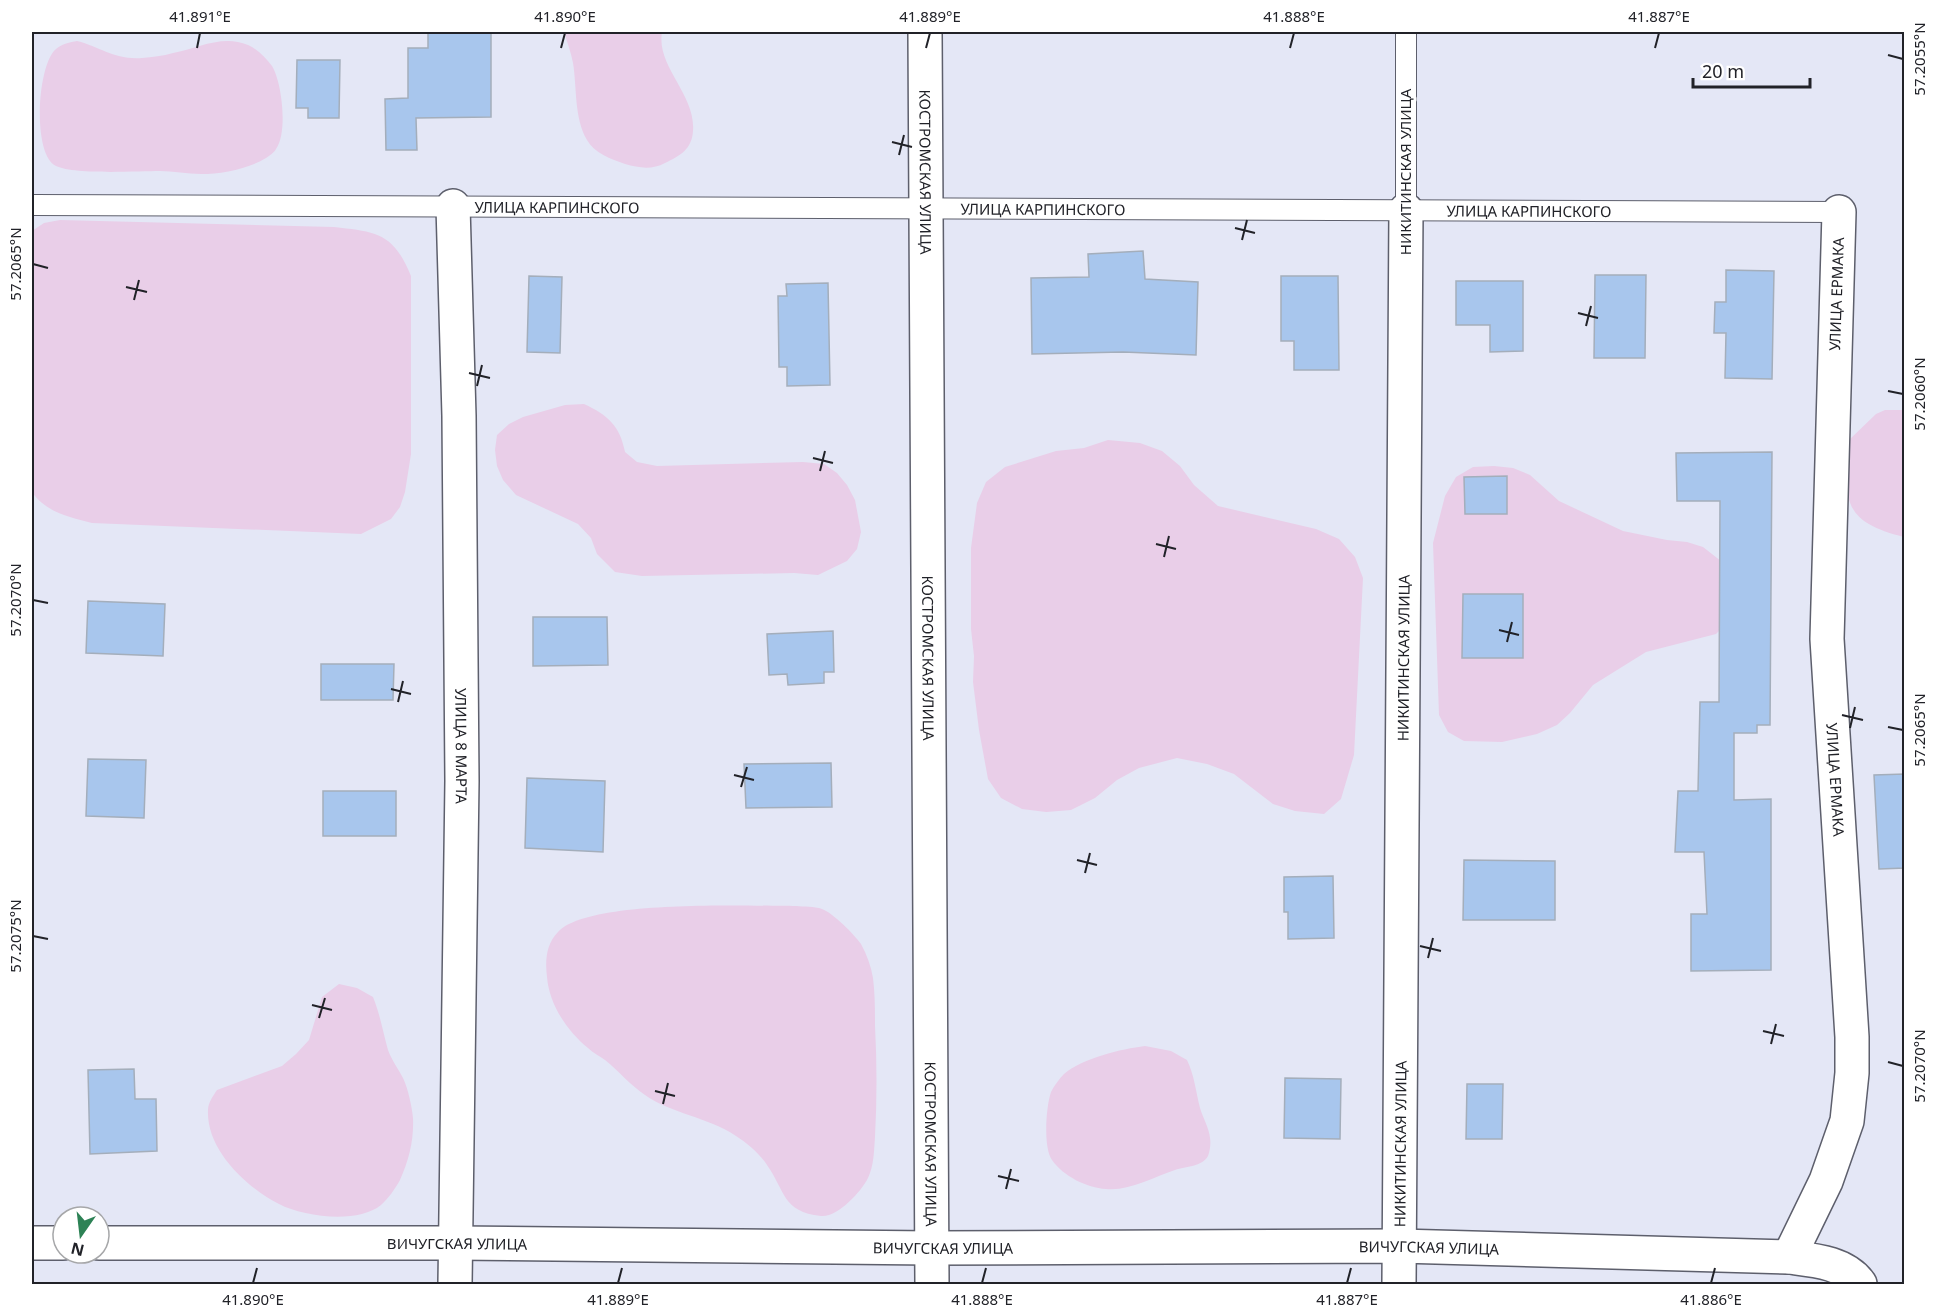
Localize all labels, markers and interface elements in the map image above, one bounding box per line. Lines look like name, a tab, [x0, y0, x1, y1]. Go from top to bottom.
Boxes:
text: 41.891°E	[169, 6, 231, 26]
text: 41.890°E	[534, 6, 596, 26]
text: 41.889°E	[899, 6, 961, 26]
text: 41.888°E	[1263, 6, 1325, 26]
text: 41.887°E	[1628, 6, 1690, 26]
text: 57.2055°N	[1909, 22, 1929, 96]
scale bar	[1693, 51, 1810, 89]
text: 20 m	[1702, 59, 1744, 83]
street label: НИКИТИНСКАЯ УЛИЦА	[1395, 88, 1415, 255]
street label: КОСТРОМСКАЯ УЛИЦА	[915, 89, 936, 255]
street label: УЛИЦА КАРПИНСКОГО	[475, 197, 639, 217]
street label: УЛИЦА КАРПИНСКОГО	[961, 199, 1125, 219]
street label: УЛИЦА КАРПИНСКОГО	[1447, 200, 1611, 221]
text: 57.2065°N	[5, 227, 25, 301]
street label: УЛИЦА ЕРМАКА	[1824, 236, 1848, 351]
text: 57.2060°N	[1909, 357, 1929, 431]
text: 57.2070°N	[5, 563, 25, 637]
street label: НИКИТИНСКАЯ УЛИЦА	[1393, 574, 1414, 741]
street label: КОСТРОМСКАЯ УЛИЦА	[918, 575, 939, 741]
street label: УЛИЦА 8 МАРТА	[451, 688, 472, 804]
text: 57.2065°N	[1909, 693, 1929, 767]
street label: УЛИЦА ЕРМАКА	[1822, 722, 1849, 837]
text: 57.2075°N	[5, 899, 25, 973]
text: 57.2070°N	[1909, 1029, 1929, 1103]
street label: НИКИТИНСКАЯ УЛИЦА	[1389, 1060, 1410, 1227]
street label: КОСТРОМСКАЯ УЛИЦА	[921, 1061, 942, 1227]
north arrow	[51, 1205, 111, 1265]
street label: ВИЧУГСКАЯ УЛИЦА	[387, 1233, 528, 1254]
street label: ВИЧУГСКАЯ УЛИЦА	[1359, 1236, 1500, 1259]
text: N	[68, 1237, 86, 1262]
street label: ВИЧУГСКАЯ УЛИЦА	[873, 1237, 1014, 1258]
text: 41.890°E	[222, 1289, 284, 1309]
text: 41.889°E	[587, 1289, 649, 1309]
text: 41.888°E	[951, 1289, 1013, 1309]
text: 41.887°E	[1316, 1289, 1378, 1309]
text: 41.886°E	[1680, 1289, 1742, 1309]

